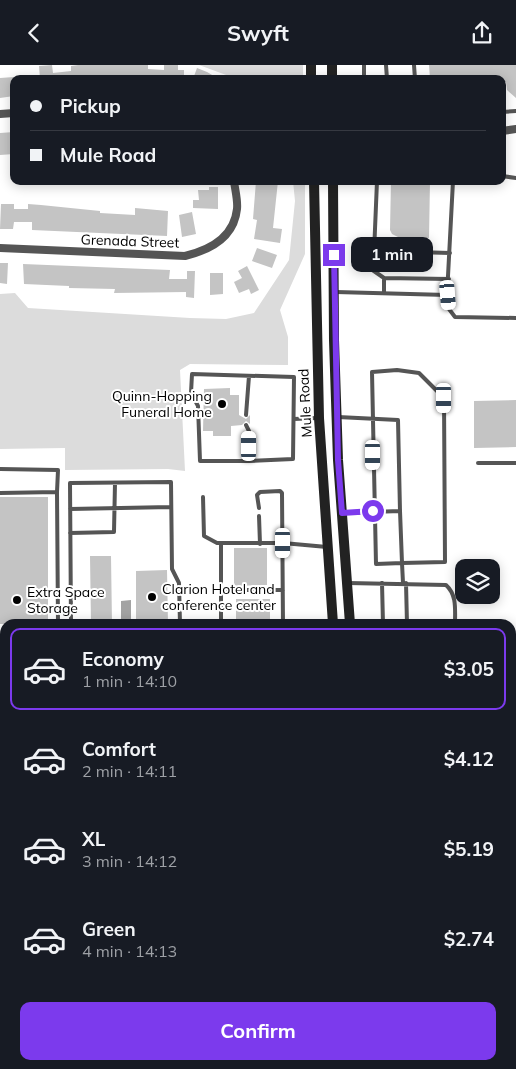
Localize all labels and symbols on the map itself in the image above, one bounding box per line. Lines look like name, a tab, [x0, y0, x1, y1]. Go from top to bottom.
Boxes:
street label: Grenada Street	[80, 230, 180, 252]
callout: 1 min	[352, 237, 434, 273]
route end	[323, 244, 345, 266]
car	[439, 279, 456, 311]
street label: Mule Road	[294, 368, 316, 438]
car	[436, 383, 451, 413]
place label: Quinn-Hopping Funeral Home	[112, 387, 212, 421]
marker: Quinn-Hopping Funeral Home	[216, 398, 228, 410]
car	[241, 431, 256, 461]
car	[365, 440, 380, 470]
route start	[362, 500, 384, 522]
car	[275, 528, 290, 558]
place label: Clarion Hotel and conference center	[162, 580, 277, 614]
place label: Extra Space Storage	[27, 583, 105, 617]
marker: Clarion Hotel and conference center	[146, 591, 158, 603]
marker: Extra Space Storage	[11, 594, 23, 606]

